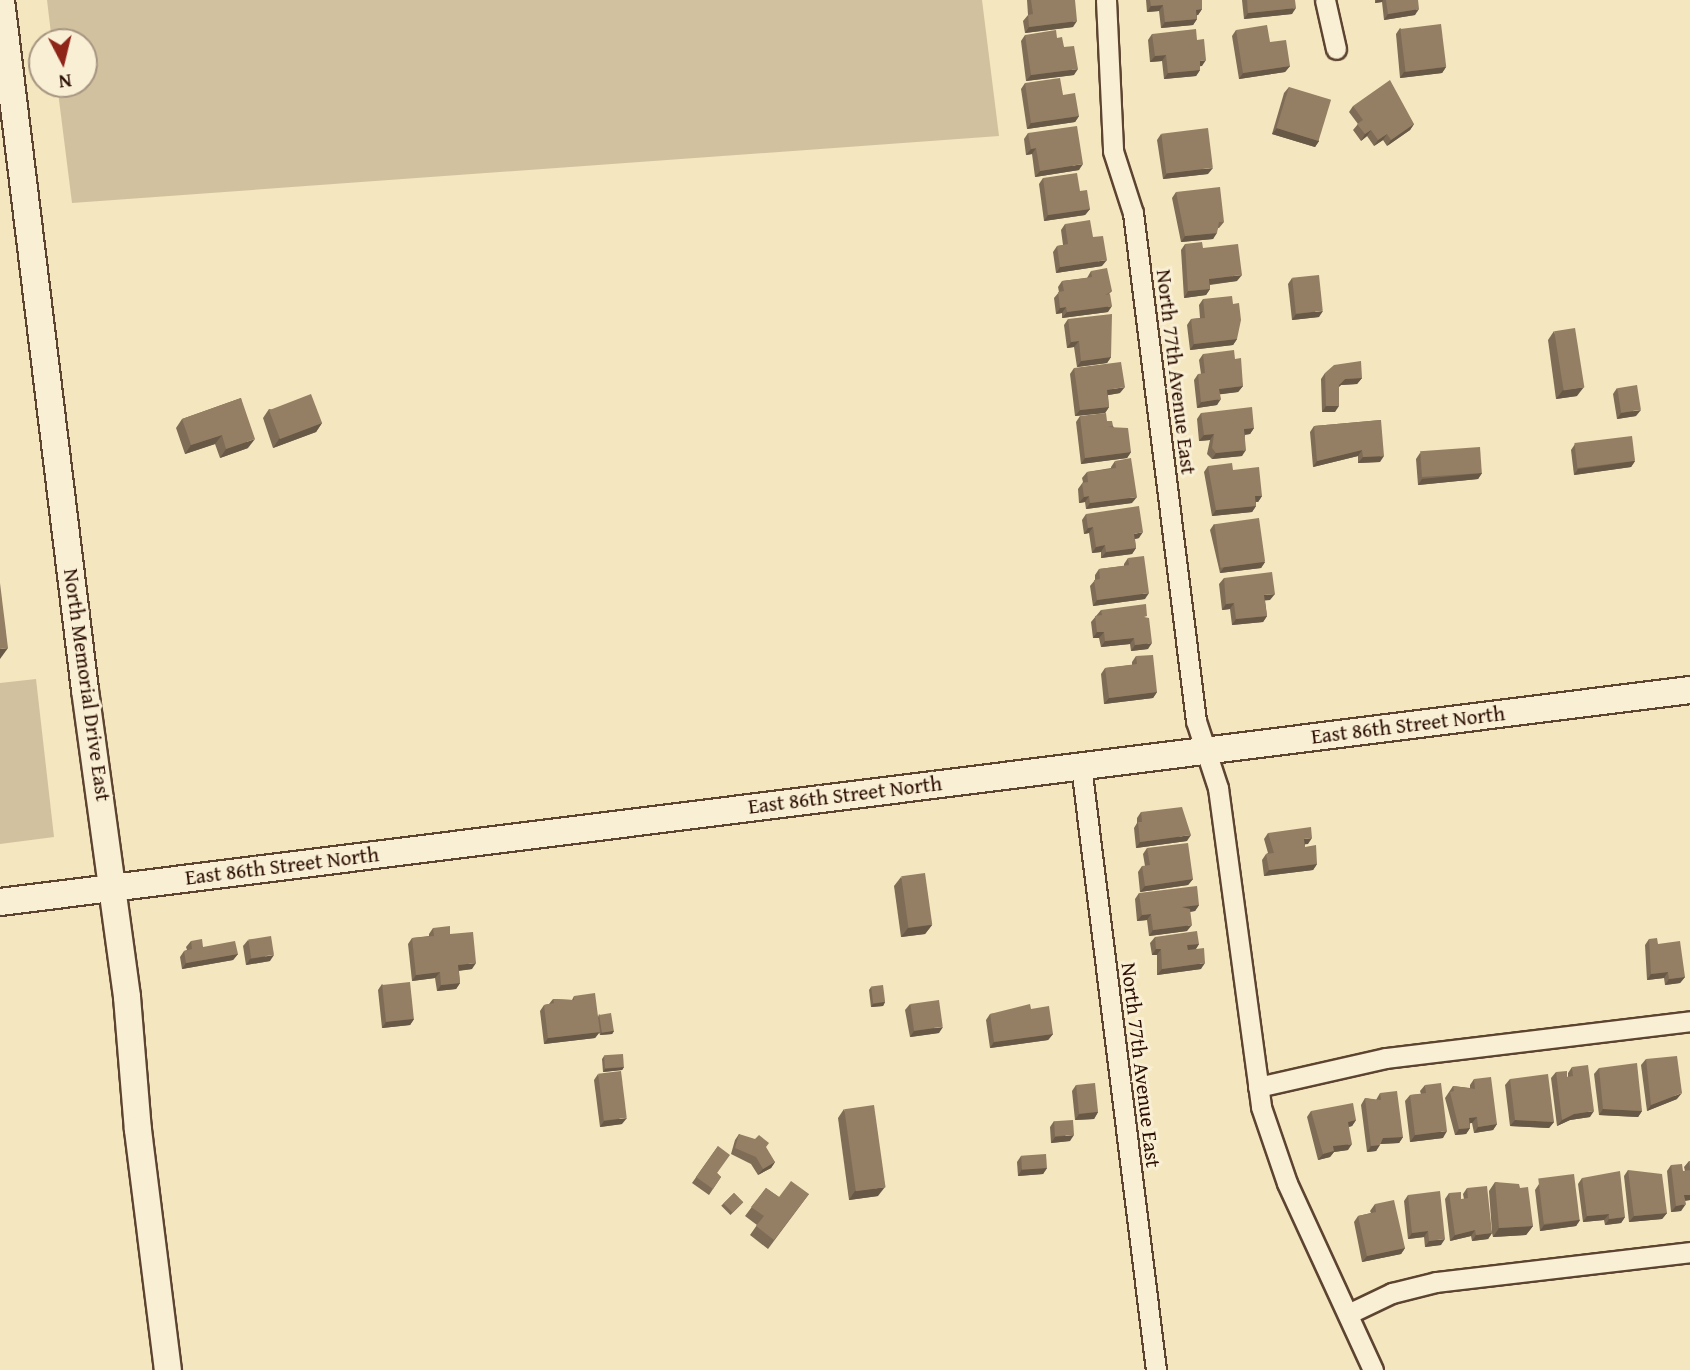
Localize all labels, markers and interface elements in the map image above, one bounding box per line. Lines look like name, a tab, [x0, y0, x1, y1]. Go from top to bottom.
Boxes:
north arrow	[28, 28, 98, 98]
text: N	[57, 67, 73, 97]
street label: North 77th Avenue East	[1151, 268, 1201, 476]
street label: North Memorial Drive East	[58, 567, 116, 803]
street label: East 86th Street North	[1310, 701, 1506, 749]
street label: East 86th Street North	[747, 771, 943, 819]
street label: East 86th Street North	[184, 842, 380, 890]
street label: North 77th Avenue East	[1116, 961, 1166, 1169]

